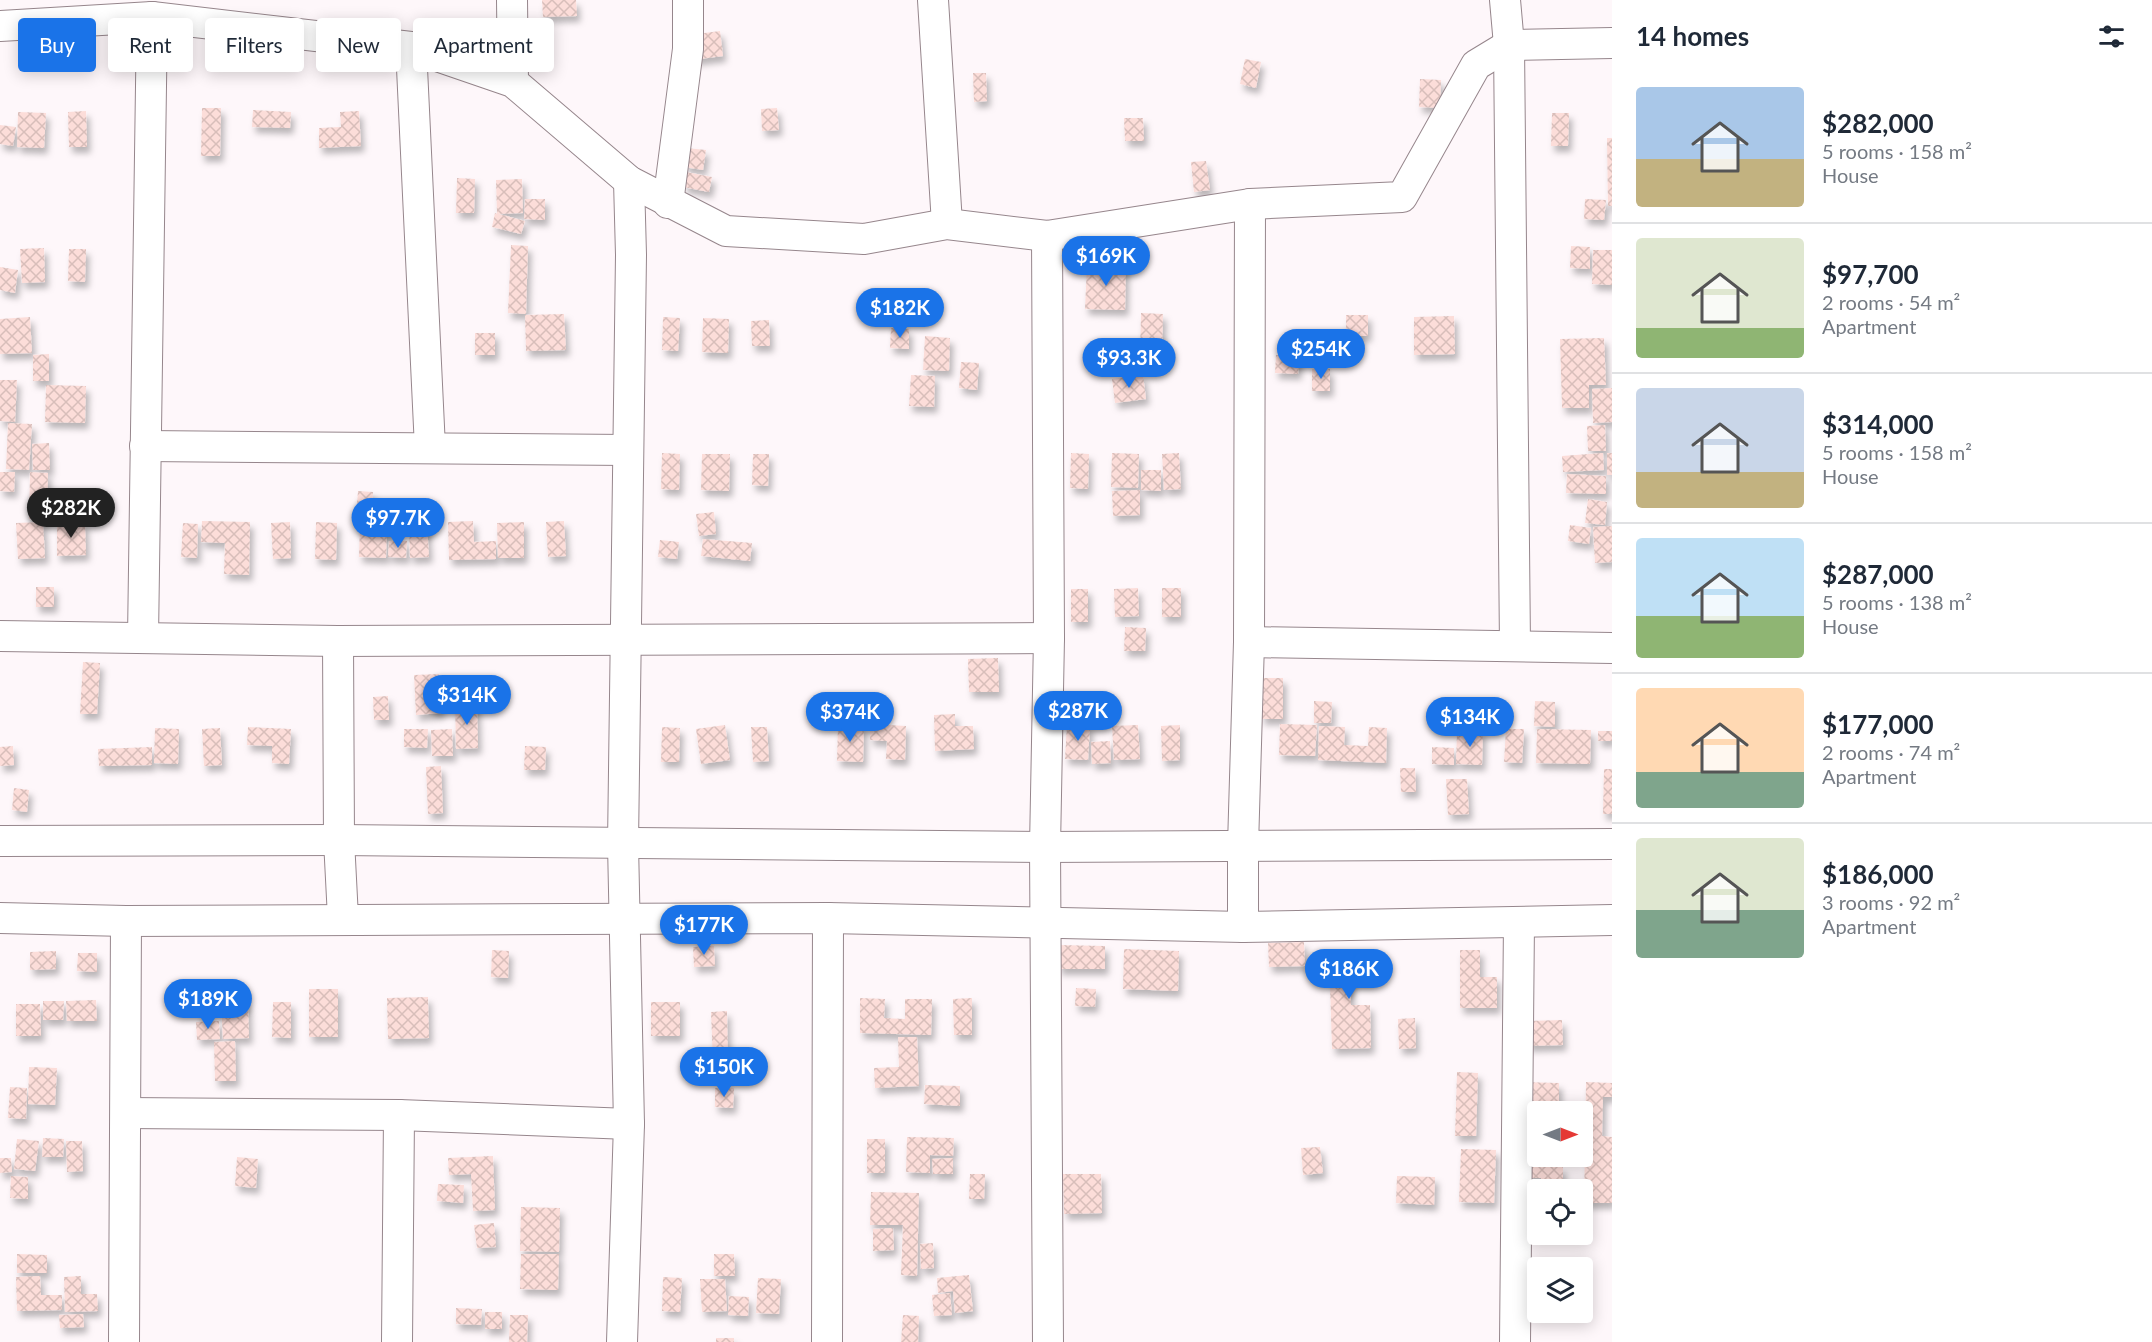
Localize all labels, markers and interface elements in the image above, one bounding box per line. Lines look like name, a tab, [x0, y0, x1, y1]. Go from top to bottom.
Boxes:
chip: Buy	[18, 18, 96, 72]
chip: Rent	[108, 18, 193, 72]
chip: Filters	[205, 18, 304, 72]
chip: New	[316, 18, 401, 72]
chip: Apartment	[413, 18, 554, 72]
text: 14 homes	[1636, 20, 1749, 52]
icon: filters	[2095, 20, 2128, 53]
text: $282,000	[1822, 107, 1934, 139]
icon: home	[1684, 111, 1756, 183]
text: 5 rooms · 158 m²	[1822, 139, 1972, 163]
text: House	[1822, 163, 1879, 187]
pin: $169K	[1064, 236, 1148, 287]
text: $169K	[1076, 243, 1136, 267]
text: $97,700	[1822, 258, 1919, 290]
icon: home	[1684, 262, 1756, 334]
pin: $182K	[858, 288, 942, 339]
text: 2 rooms · 54 m²	[1822, 290, 1960, 314]
text: $182K	[870, 295, 930, 319]
text: Apartment	[1822, 314, 1916, 338]
pin: $254K	[1279, 329, 1363, 380]
text: $254K	[1291, 336, 1351, 360]
pin: $93.3K	[1080, 338, 1178, 389]
text: $93.3K	[1097, 345, 1161, 369]
text: $314,000	[1822, 408, 1934, 440]
icon: home	[1684, 412, 1756, 484]
text: 5 rooms · 158 m²	[1822, 440, 1972, 464]
text: House	[1822, 464, 1879, 488]
pin: $282K	[29, 488, 113, 539]
text: $282K	[41, 495, 101, 519]
pin: $97.7K	[349, 498, 447, 549]
text: $97.7K	[366, 505, 430, 529]
text: $287,000	[1822, 558, 1934, 590]
icon: home	[1684, 562, 1756, 634]
text: 5 rooms · 138 m²	[1822, 590, 1972, 614]
text: House	[1822, 614, 1879, 638]
pin: $314K	[425, 675, 509, 726]
text: $314K	[437, 682, 497, 706]
pin: $287K	[1036, 691, 1120, 742]
pin: $374K	[808, 692, 892, 743]
pin: $134K	[1428, 697, 1512, 748]
text: $287K	[1048, 698, 1108, 722]
text: $374K	[820, 699, 880, 723]
text: $134K	[1440, 704, 1500, 728]
text: $177,000	[1822, 708, 1934, 740]
icon: home	[1684, 712, 1756, 784]
text: 2 rooms · 74 m²	[1822, 740, 1960, 764]
text: Apartment	[1822, 764, 1916, 788]
text: $186,000	[1822, 858, 1934, 890]
icon: home	[1684, 862, 1756, 934]
text: 3 rooms · 92 m²	[1822, 890, 1960, 914]
pin: $177K	[662, 905, 746, 956]
text: $177K	[674, 912, 734, 936]
text: Apartment	[1822, 914, 1916, 938]
pin: $186K	[1307, 949, 1391, 1000]
text: $186K	[1319, 956, 1379, 980]
pin: $189K	[166, 979, 250, 1030]
text: $189K	[178, 986, 238, 1010]
pin: $150K	[682, 1047, 766, 1098]
text: $150K	[694, 1054, 754, 1078]
north arrow	[1527, 1101, 1593, 1167]
map controls	[1527, 1101, 1593, 1323]
button: locate	[1527, 1179, 1593, 1245]
button: layers	[1527, 1257, 1593, 1323]

